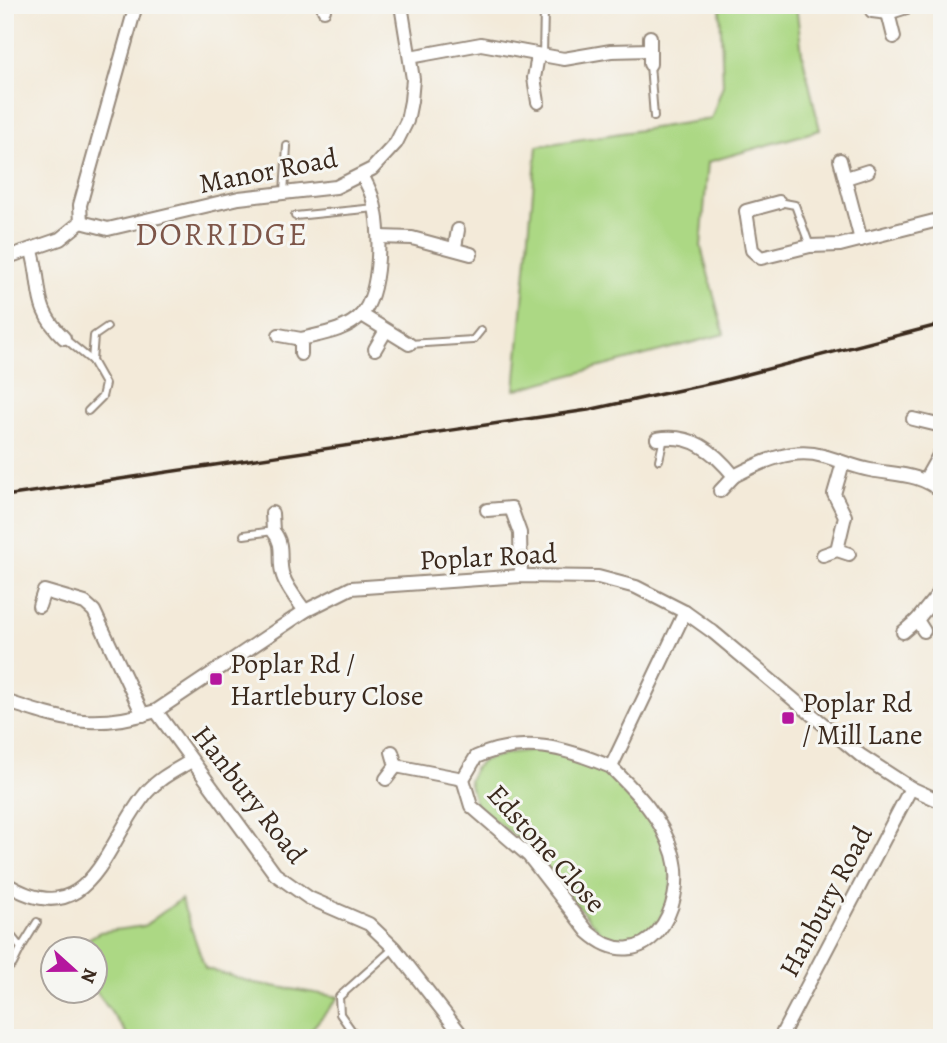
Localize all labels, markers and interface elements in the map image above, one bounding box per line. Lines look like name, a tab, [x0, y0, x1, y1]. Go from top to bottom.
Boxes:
street label: Manor Road	[196, 139, 342, 203]
district label: DORRIDGE	[135, 212, 309, 256]
street label: Poplar Road	[418, 534, 559, 580]
place label: Poplar Rd / Hartlebury Close	[230, 645, 424, 715]
marker: Poplar Rd / Hartlebury Close	[208, 671, 224, 687]
place label: Poplar Rd / Mill Lane	[802, 684, 922, 754]
marker: Poplar Rd / Mill Lane	[780, 710, 796, 726]
street label: Hanbury Road	[183, 718, 316, 872]
street label: Edstone Close	[478, 776, 614, 921]
street label: Hanbury Road	[770, 819, 882, 984]
north arrow	[38, 934, 108, 1004]
text: N	[74, 965, 104, 987]

